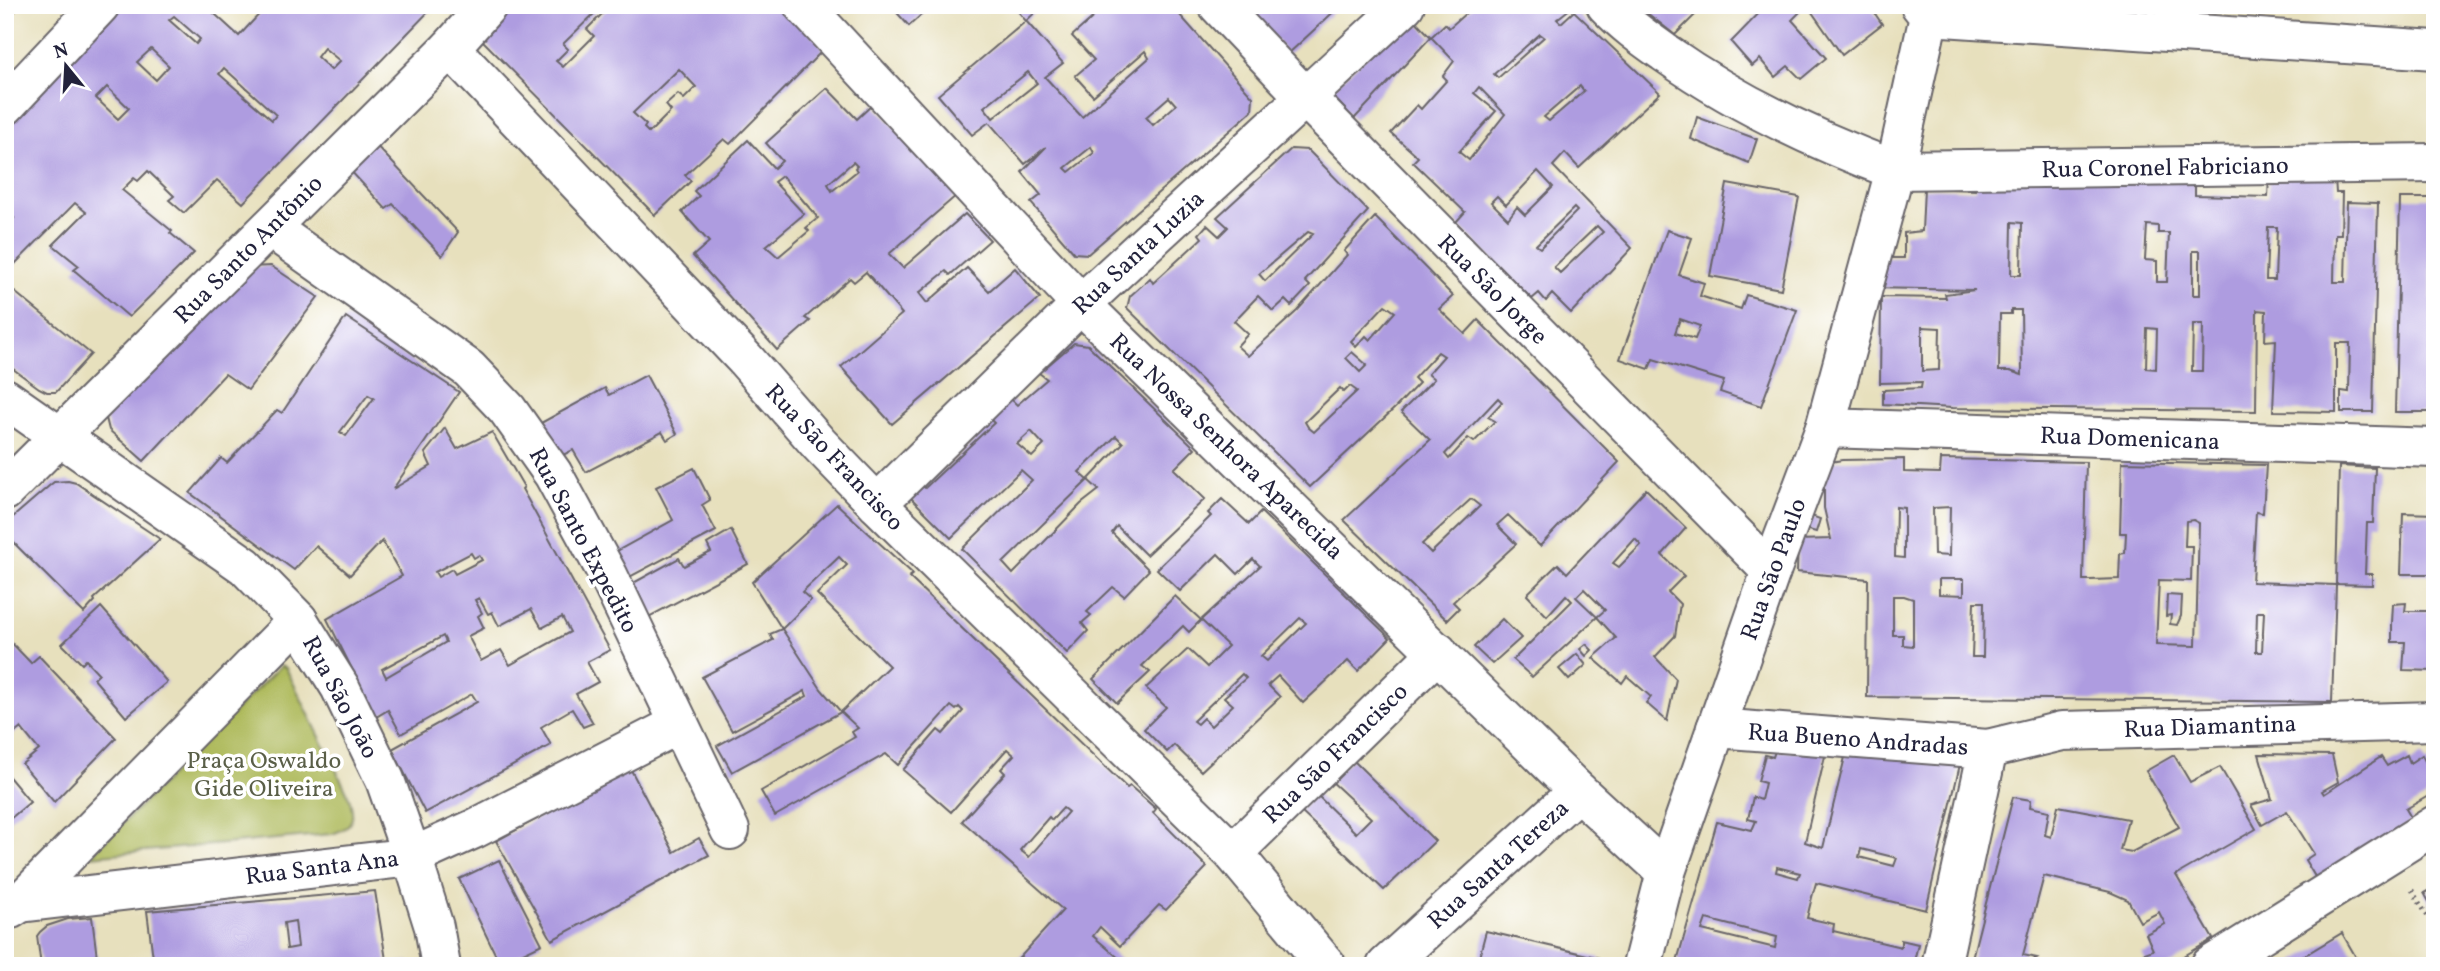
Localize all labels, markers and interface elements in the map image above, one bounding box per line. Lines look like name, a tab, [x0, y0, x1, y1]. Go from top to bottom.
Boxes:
north arrow	[32, 32, 102, 102]
text: N	[51, 37, 72, 66]
street label: Rua Coronel Fabriciano	[2041, 150, 2289, 188]
street label: Rua Santo Antônio	[167, 168, 332, 333]
street label: Rua Santa Luzia	[1066, 183, 1213, 324]
street label: Rua São Jorge	[1429, 228, 1554, 353]
street label: Rua Nossa Senhora Aparecida	[1101, 326, 1350, 569]
street label: Rua São Francisco	[756, 377, 911, 540]
street label: Rua Domenicana	[2039, 420, 2221, 460]
street label: Rua Santo Expedito	[519, 442, 646, 640]
street label: Rua São Paulo	[1733, 494, 1816, 645]
street label: Rua São João	[293, 630, 386, 765]
street label: Rua São Francisco	[1256, 676, 1417, 833]
street label: Rua Diamantina	[2123, 708, 2297, 748]
street label: Rua Bueno Andradas	[1746, 716, 1969, 766]
park label: Praça Oswaldo Gide Oliveira	[187, 745, 341, 807]
street label: Rua Santa Tereza	[1421, 793, 1578, 938]
street label: Rua Santa Ana	[243, 843, 401, 895]

